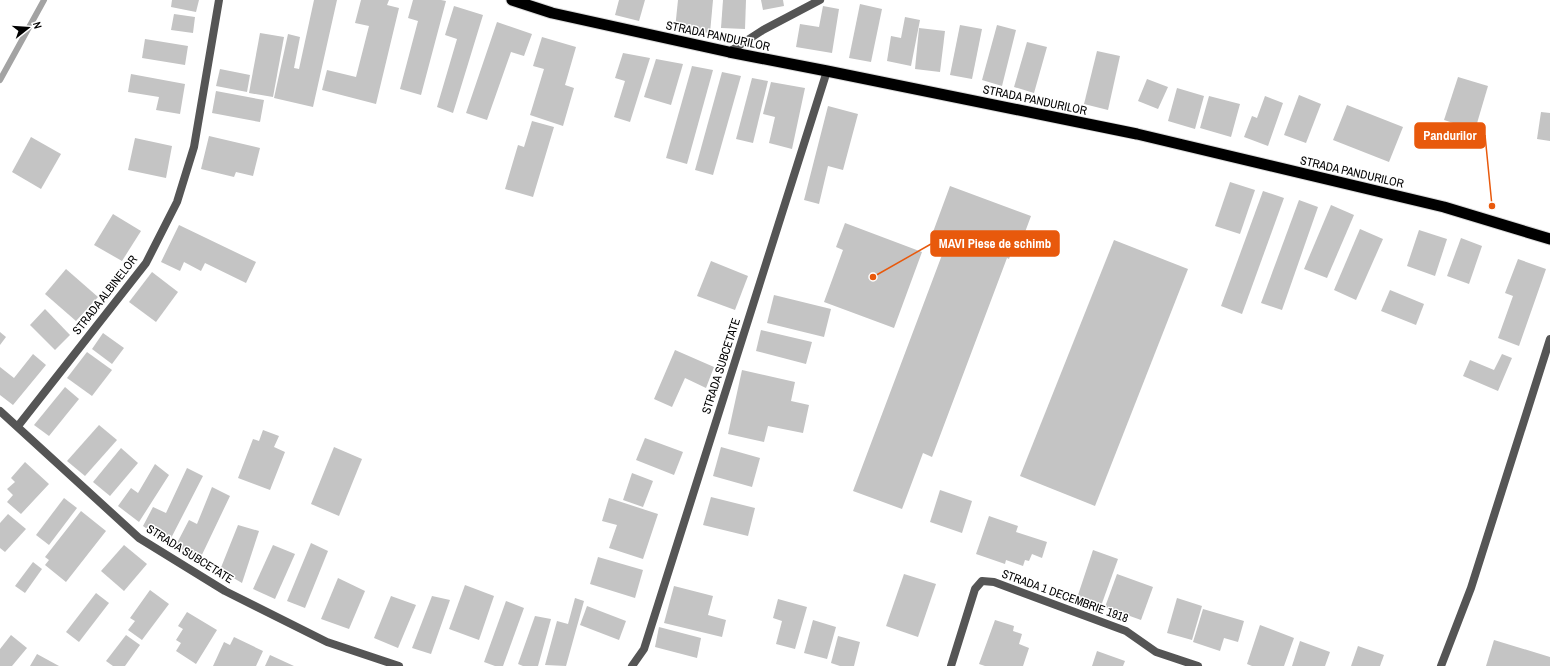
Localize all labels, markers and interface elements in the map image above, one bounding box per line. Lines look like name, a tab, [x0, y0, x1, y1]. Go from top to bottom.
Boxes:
north arrow	[8, 8, 48, 48]
street label: STRADA PANDURILOR	[665, 17, 771, 55]
text: N	[30, 20, 45, 30]
street label: STRADA PANDURILOR	[982, 81, 1088, 119]
callout: Pandurilor	[1415, 123, 1485, 148]
text: Pandurilor	[1423, 127, 1478, 144]
street label: STRADA PANDURILOR	[1299, 152, 1405, 192]
callout: MAVI Piese de schimb	[931, 231, 1059, 256]
text: MAVI Piese de schimb	[939, 235, 1051, 252]
street label: STRADA ALBINELOR	[69, 252, 141, 338]
street label: STRADA SUBCETATE	[698, 316, 744, 416]
street label: STRADA SUBCETATE	[143, 521, 237, 587]
street label: STRADA 1 DECEMBRIE 1918	[1000, 566, 1130, 626]

